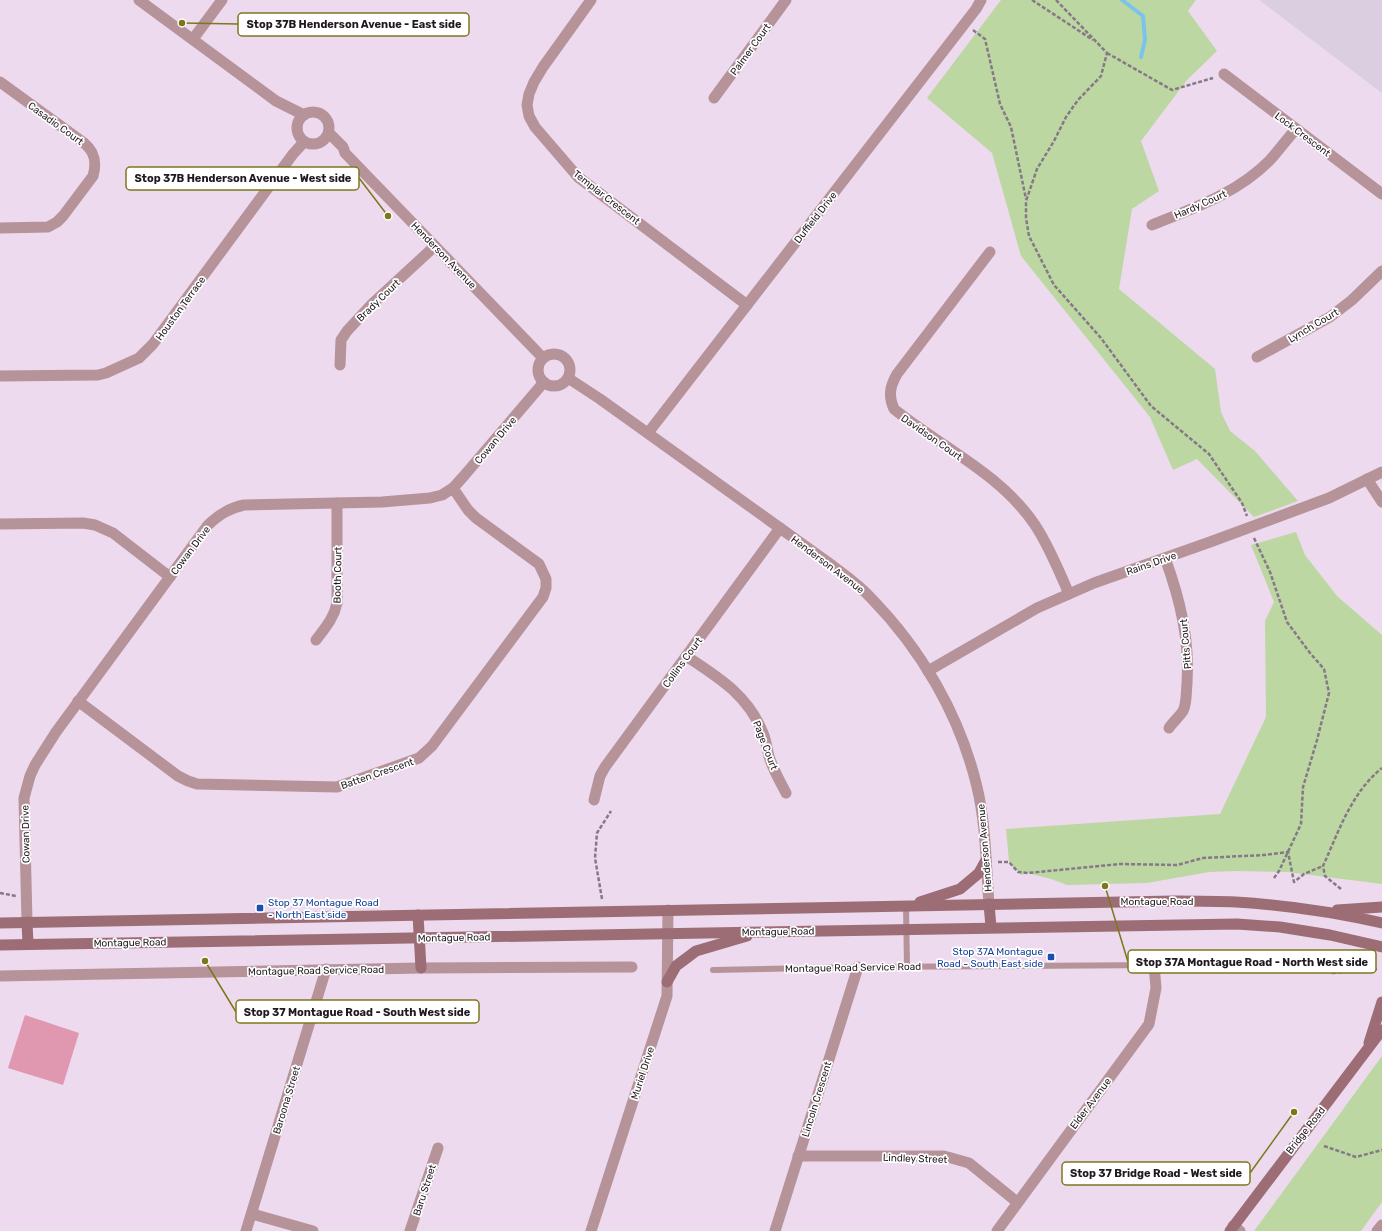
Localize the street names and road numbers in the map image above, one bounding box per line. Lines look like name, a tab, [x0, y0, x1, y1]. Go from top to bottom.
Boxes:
street label: Palmer Court	[728, 21, 774, 78]
street label: Casadio Court	[25, 100, 85, 148]
street label: Lock Crescent	[1272, 110, 1333, 160]
street label: Templar Crescent	[571, 168, 642, 228]
street label: Hardy Court	[1172, 188, 1229, 222]
street label: Duffield Drive	[792, 189, 840, 246]
street label: Henderson Avenue	[408, 220, 479, 292]
street label: Houston Terrace	[153, 274, 208, 343]
street label: Brady Court	[354, 277, 403, 324]
street label: Lynch Court	[1286, 306, 1341, 346]
street label: Davidson Court	[899, 412, 964, 463]
street label: Cowan Drive	[472, 414, 519, 467]
street label: Cowan Drive	[168, 523, 213, 577]
street label: Henderson Avenue	[789, 533, 867, 596]
street label: Booth Court	[332, 546, 344, 603]
street label: Rains Drive	[1125, 550, 1178, 578]
street label: Pitts Court	[1178, 618, 1194, 670]
street label: Collins Court	[660, 635, 705, 690]
street label: Page Court	[750, 719, 780, 772]
street label: Batten Crescent	[339, 756, 415, 792]
street label: Henderson Avenue	[975, 803, 995, 892]
street label: Cowan Drive	[19, 804, 33, 863]
street label: Montague Road	[1121, 896, 1193, 908]
street label: Montague Road	[741, 925, 815, 939]
street label: Montague Road	[417, 931, 491, 945]
street label: Montague Road	[93, 936, 167, 950]
street label: Montague Road Service Road	[785, 961, 921, 975]
street label: Montague Road Service Road	[248, 964, 384, 978]
street label: Muriel Drive	[629, 1045, 657, 1101]
street label: Lincoln Crescent	[800, 1060, 834, 1139]
street label: Baroona Street	[271, 1065, 303, 1136]
street label: Elder Avenue	[1068, 1075, 1114, 1132]
street label: Bridge Road	[1284, 1105, 1328, 1157]
street label: Lindley Street	[883, 1152, 947, 1166]
street label: Baru Street	[411, 1163, 439, 1218]

